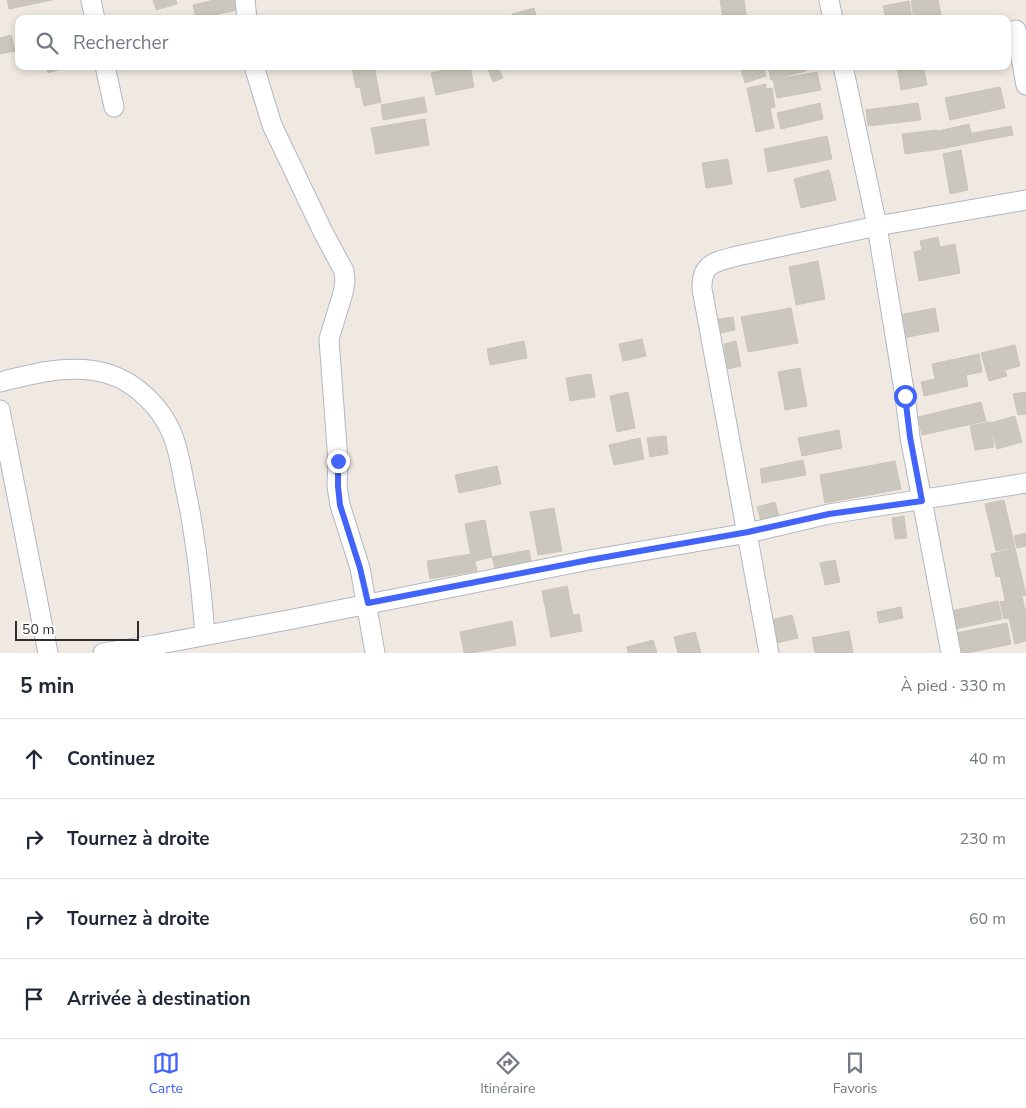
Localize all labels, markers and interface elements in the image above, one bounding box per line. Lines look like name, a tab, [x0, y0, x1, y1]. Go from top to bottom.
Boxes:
search box	[15, 15, 1011, 70]
icon: search	[33, 29, 61, 57]
text: Rechercher	[73, 30, 168, 56]
route start	[894, 385, 917, 408]
route end	[327, 450, 350, 473]
scale bar	[15, 618, 139, 641]
text: 50 m	[22, 620, 54, 639]
text: 5 min	[20, 672, 74, 700]
text: À pied · 330 m	[901, 675, 1006, 697]
icon: ahead	[20, 745, 48, 773]
text: Continuez	[67, 746, 155, 772]
text: 40 m	[969, 748, 1006, 770]
icon: right	[20, 825, 48, 853]
text: Tournez à droite	[67, 826, 210, 852]
text: 230 m	[959, 828, 1006, 850]
icon: right	[20, 905, 48, 933]
text: Tournez à droite	[67, 906, 210, 932]
text: 60 m	[969, 908, 1006, 930]
icon: arrive	[20, 985, 48, 1013]
text: Arrivée à destination	[67, 986, 251, 1012]
tab: Carte	[149, 1049, 183, 1098]
tab: Itinéraire	[480, 1049, 535, 1098]
tab: Favoris	[833, 1049, 877, 1098]

